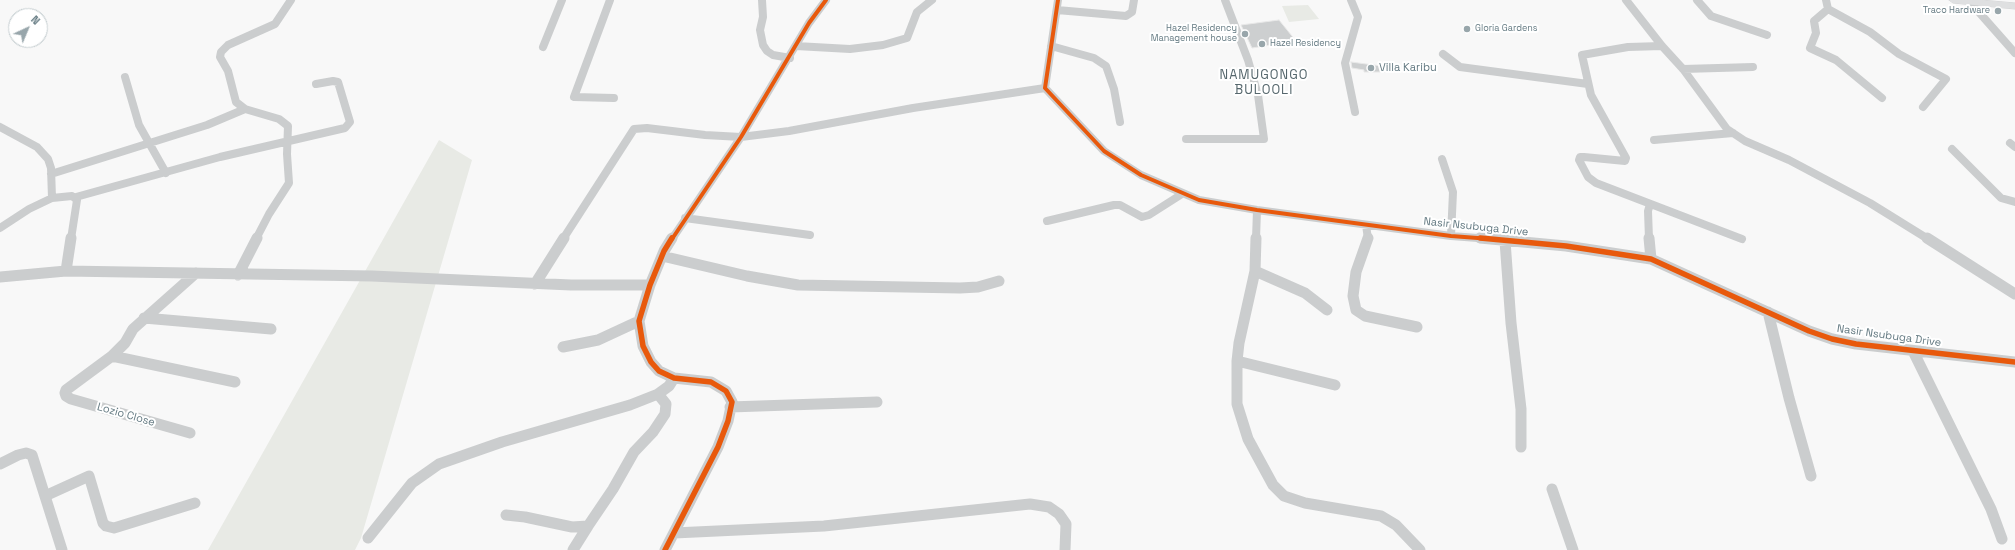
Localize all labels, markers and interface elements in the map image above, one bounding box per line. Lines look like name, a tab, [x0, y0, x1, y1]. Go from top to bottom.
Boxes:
place label: Traco Hardware	[1923, 6, 1990, 16]
marker: Traco Hardware	[1993, 6, 2003, 16]
north arrow	[8, 8, 48, 48]
text: N	[28, 12, 43, 28]
place label: Hazel Residency Management house	[1151, 24, 1237, 45]
marker: Gloria Gardens	[1462, 24, 1472, 34]
place label: Gloria Gardens	[1475, 24, 1538, 34]
marker: Hazel Residency Management house	[1240, 29, 1250, 39]
marker: Hazel Residency	[1257, 39, 1267, 49]
place label: Hazel Residency	[1270, 39, 1341, 49]
place label: Villa Karibu	[1379, 61, 1437, 75]
marker: Villa Karibu	[1366, 63, 1376, 73]
district label: NAMUGONGO BULOOLI	[1220, 67, 1308, 98]
street label: Nasir Nsubuga Drive	[1423, 215, 1529, 239]
street label: Nasir Nsubuga Drive	[1836, 322, 1942, 350]
street label: Lozio Close	[96, 400, 156, 430]

